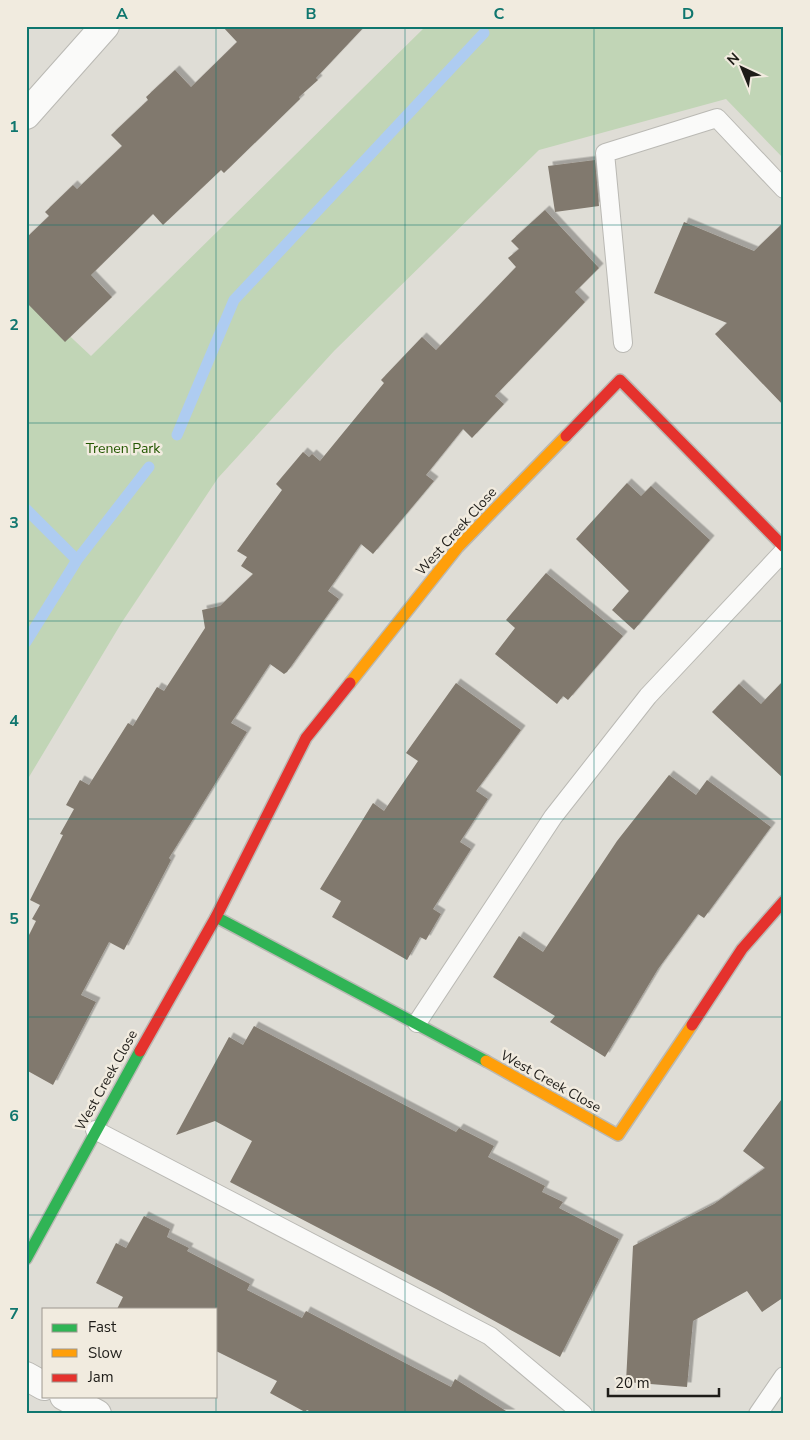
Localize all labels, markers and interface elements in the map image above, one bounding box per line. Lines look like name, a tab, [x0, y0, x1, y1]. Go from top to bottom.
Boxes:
text: A	[116, 3, 128, 25]
text: B	[305, 3, 317, 25]
text: C	[494, 3, 505, 25]
text: D	[682, 3, 694, 25]
north arrow	[718, 42, 768, 92]
text: N	[723, 49, 744, 69]
text: 1	[9, 116, 19, 138]
text: 2	[9, 314, 19, 336]
park label: Trenen Park	[86, 439, 161, 458]
street label: West Creek Close	[412, 483, 501, 579]
text: 3	[9, 512, 19, 534]
text: 4	[9, 710, 19, 732]
text: 5	[9, 908, 19, 930]
street label: West Creek Close	[71, 1026, 142, 1134]
street label: West Creek Close	[497, 1046, 605, 1117]
text: 6	[9, 1105, 19, 1127]
text: 7	[9, 1303, 19, 1325]
legend	[42, 1308, 218, 1398]
text: Fast	[88, 1317, 117, 1337]
text: Slow	[88, 1343, 123, 1363]
scale bar	[608, 1365, 719, 1397]
text: Jam	[87, 1367, 114, 1387]
text: 20 m	[615, 1373, 650, 1393]

